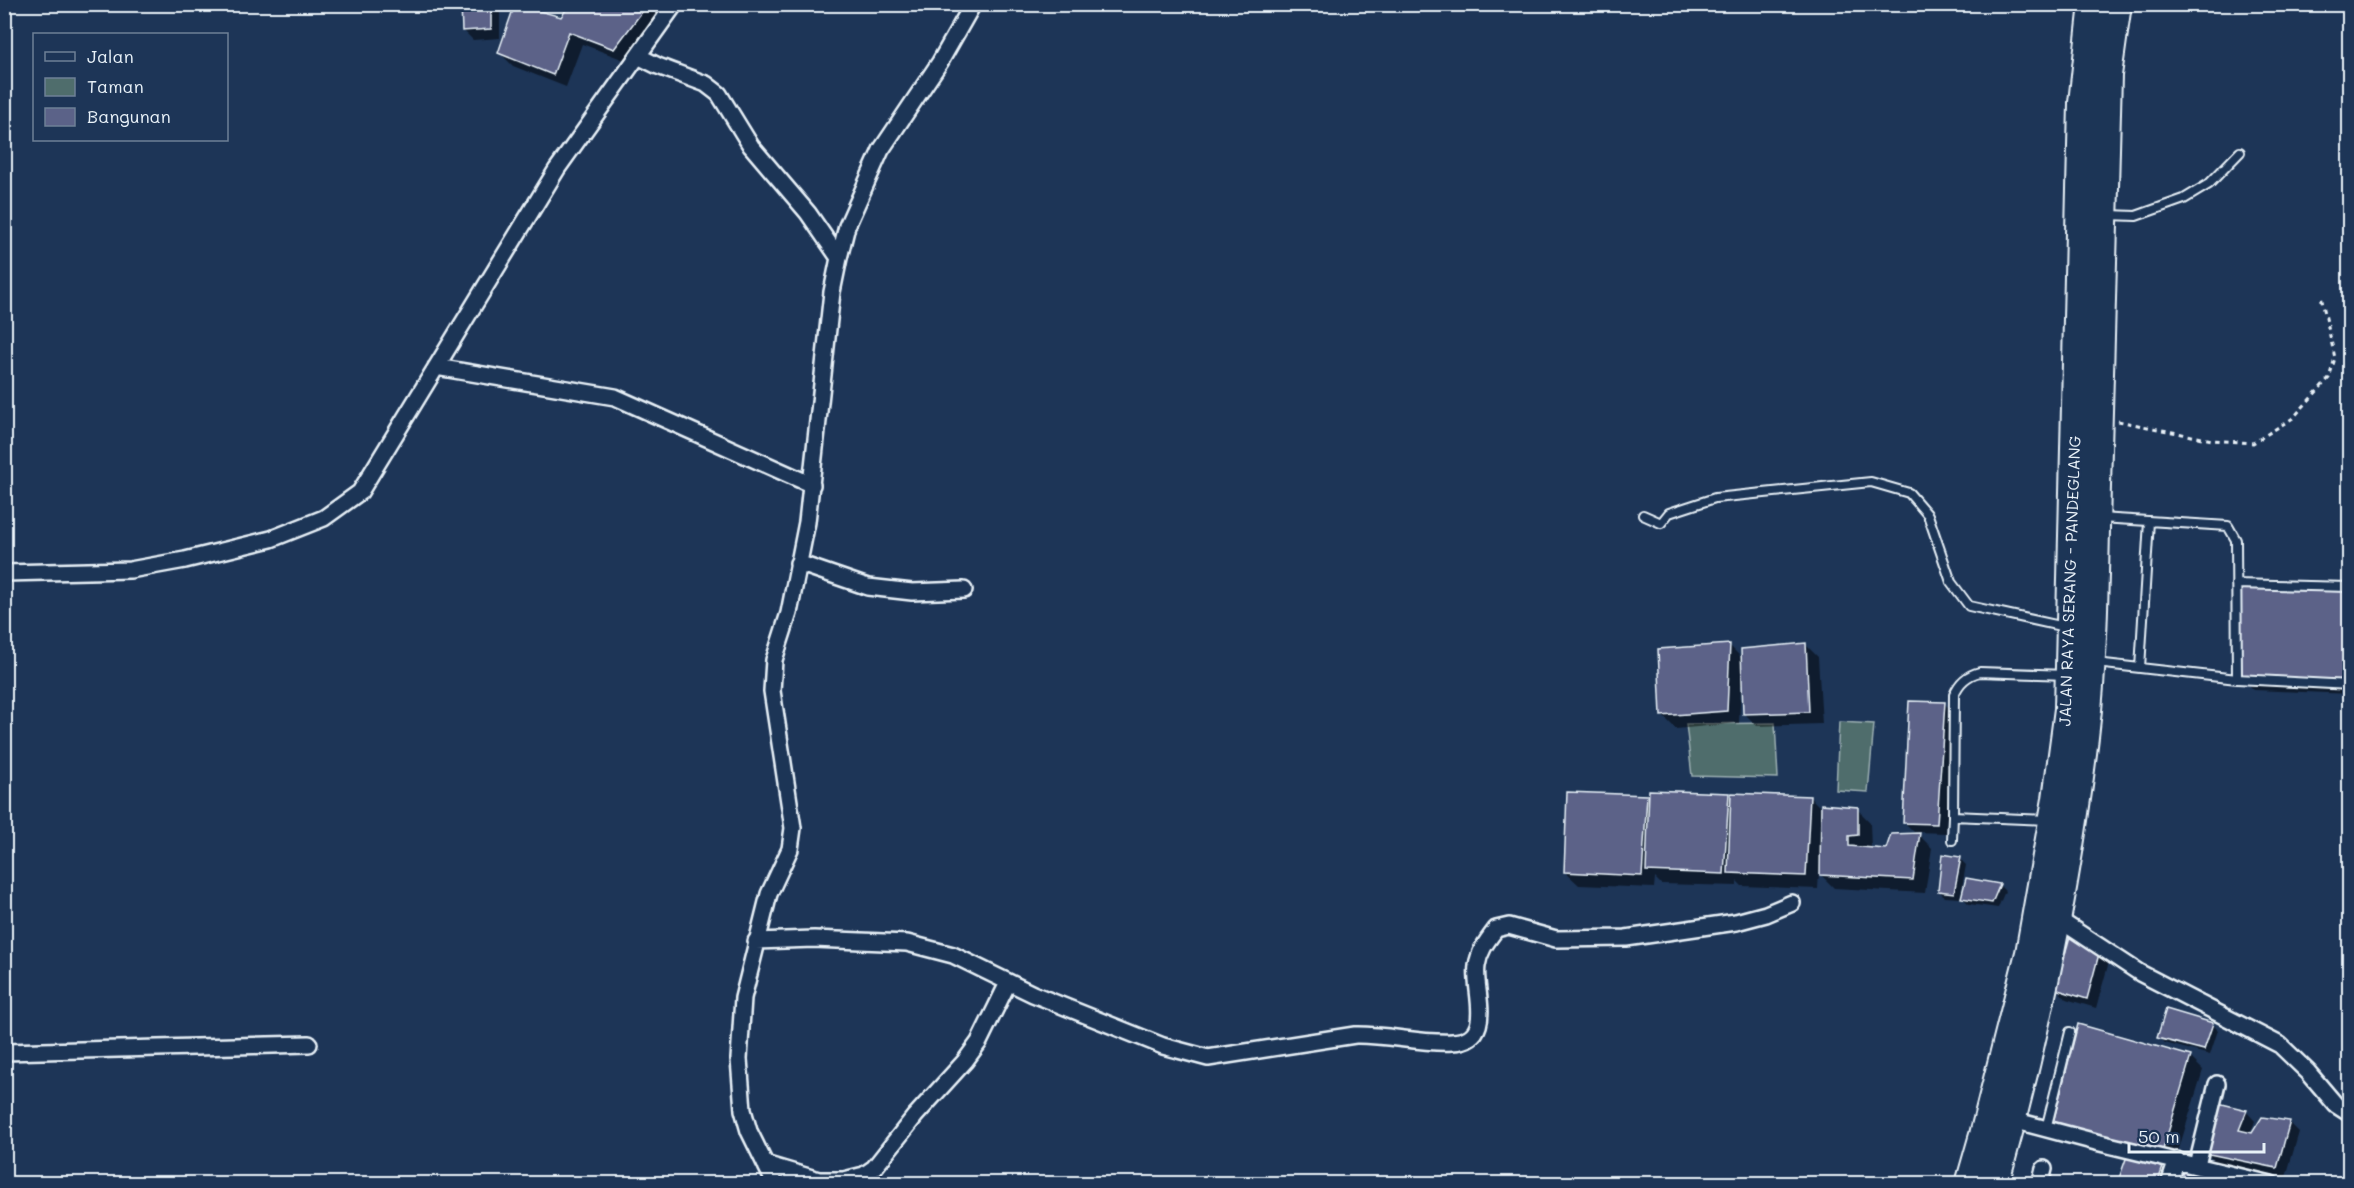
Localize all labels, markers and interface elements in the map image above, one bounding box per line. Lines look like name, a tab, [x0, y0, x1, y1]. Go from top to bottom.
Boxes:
legend	[33, 33, 228, 141]
text: Jalan	[87, 44, 134, 68]
text: Taman	[87, 74, 144, 98]
text: Bangunan	[87, 104, 171, 128]
street label: JALAN RAYA SERANG - PANDEGLANG	[2053, 435, 2085, 727]
scale bar	[2129, 1116, 2264, 1154]
text: 50 m	[2138, 1124, 2180, 1148]

